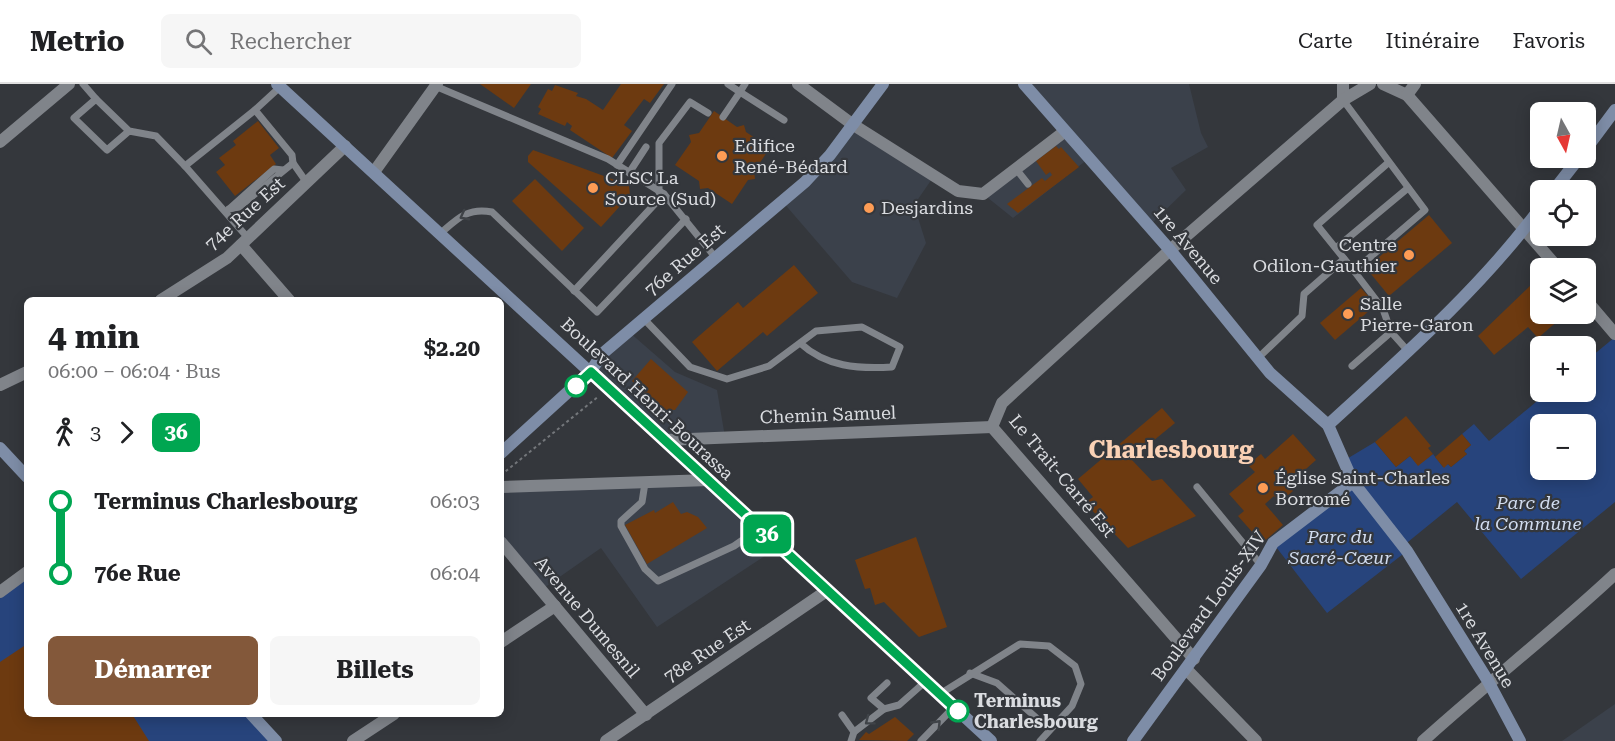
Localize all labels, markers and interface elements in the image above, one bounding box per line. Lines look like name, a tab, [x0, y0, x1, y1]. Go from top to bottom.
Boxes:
search box	[161, 14, 581, 68]
text: Metrio	[30, 25, 125, 58]
icon: search	[182, 25, 215, 58]
text: Rechercher	[230, 29, 352, 54]
text: Carte	[1298, 29, 1353, 53]
text: Itinéraire	[1386, 29, 1480, 53]
text: Favoris	[1513, 29, 1585, 53]
north arrow	[1530, 102, 1596, 168]
map controls	[1530, 102, 1596, 480]
place label: Edifice René-Bédard	[734, 135, 848, 177]
marker: Edifice René-Bédard	[715, 149, 729, 163]
place label: CLSC La Source (Sud)	[605, 167, 716, 209]
street label: 74e Rue Est	[201, 172, 289, 255]
button: locate	[1530, 180, 1596, 246]
marker: CLSC La Source (Sud)	[586, 181, 600, 195]
place label: Desjardins	[881, 197, 973, 218]
marker: Desjardins	[862, 201, 876, 215]
street label: 1re Avenue	[1149, 201, 1227, 288]
one-way arrow	[460, 209, 470, 220]
street label: 76e Rue Est	[640, 219, 729, 300]
place label: Centre Odilon-Gauthier	[1253, 234, 1397, 276]
marker: Centre Odilon-Gauthier	[1402, 248, 1416, 262]
button: layers	[1530, 258, 1596, 324]
place label: Salle Pierre-Garon	[1360, 293, 1474, 335]
marker: Salle Pierre-Garon	[1341, 307, 1355, 321]
street label: Boulevard Henri-Bourassa	[557, 313, 738, 484]
text: 4 min	[48, 317, 140, 356]
text: $2.20	[424, 336, 480, 361]
button: +	[1530, 336, 1596, 402]
text: 06:00 – 06:04 · Bus	[48, 359, 220, 383]
unlabelled marker	[565, 375, 587, 397]
street label: Chemin Samuel	[759, 402, 897, 427]
street label: Le Trait-Carré Est	[1005, 410, 1120, 541]
button: −	[1530, 414, 1596, 480]
icon: walk	[48, 416, 81, 449]
icon: forward	[110, 416, 143, 449]
text: 3	[90, 420, 101, 444]
text: 36	[164, 420, 188, 444]
district label: Charlesbourg	[1088, 436, 1254, 464]
place label: Église Saint-Charles Borromé	[1275, 467, 1450, 509]
marker: Église Saint-Charles Borromé	[1256, 481, 1270, 495]
text: Terminus Charlesbourg	[94, 489, 357, 514]
text: 06:03	[430, 489, 480, 513]
park label: Parc de la Commune	[1474, 492, 1582, 534]
line badge: 36	[740, 514, 794, 554]
text: 36	[755, 522, 779, 546]
street label: Boulevard Louis-XIV	[1147, 526, 1270, 685]
park label: Parc du Sacré-Cœur	[1287, 526, 1392, 568]
street label: Avenue Dumesnil	[530, 552, 645, 682]
text: 76e Rue	[94, 561, 181, 586]
text: 06:04	[430, 561, 480, 585]
street label: 1re Avenue	[1452, 598, 1519, 692]
street label: 78e Rue Est	[660, 614, 754, 687]
button: Démarrer	[48, 636, 258, 705]
button: Billets	[270, 636, 480, 705]
place label: Terminus Charlesbourg	[974, 690, 1099, 732]
marker: Terminus Charlesbourg	[947, 700, 969, 722]
one-way arrow	[865, 713, 876, 724]
one-way arrow	[930, 720, 941, 730]

